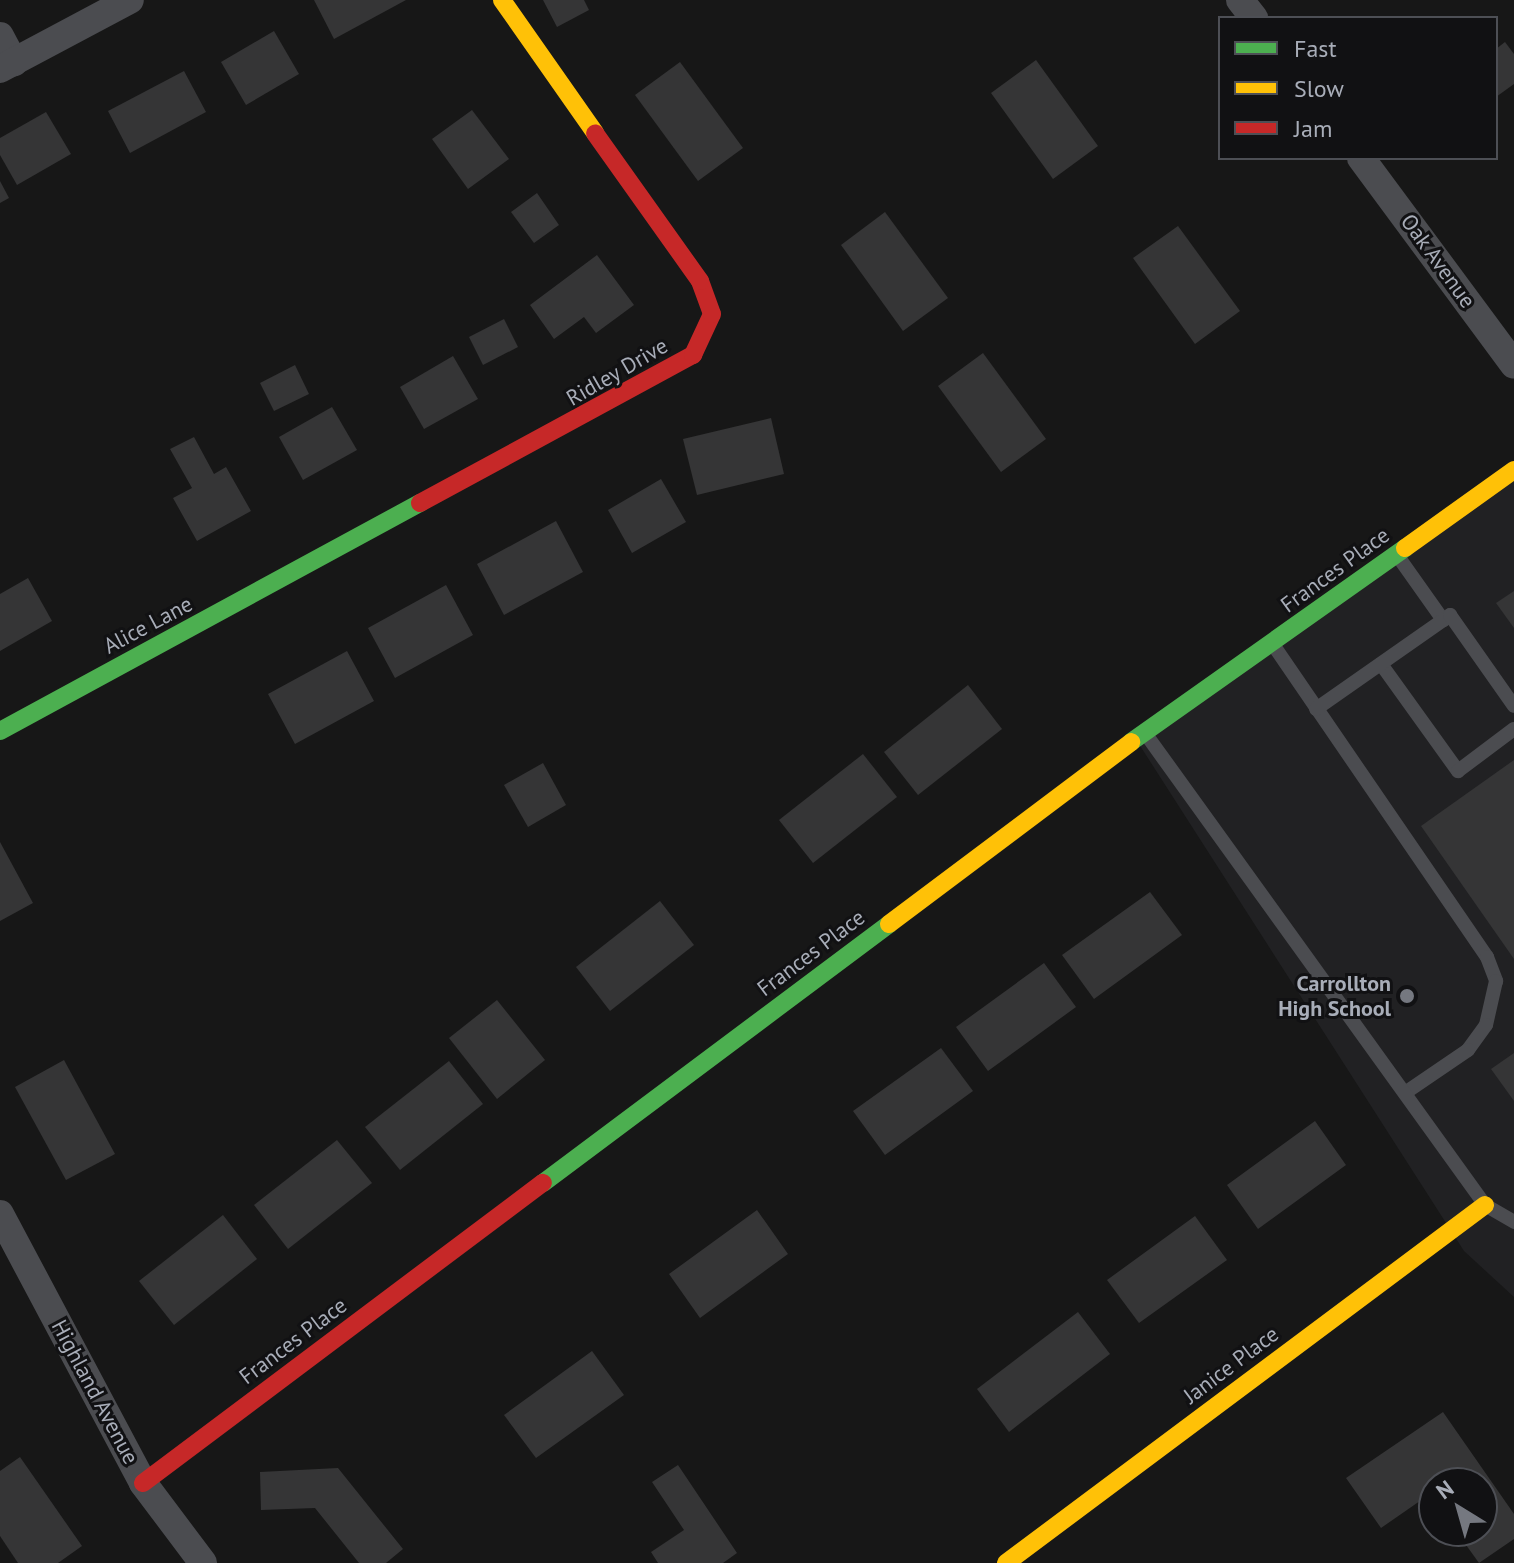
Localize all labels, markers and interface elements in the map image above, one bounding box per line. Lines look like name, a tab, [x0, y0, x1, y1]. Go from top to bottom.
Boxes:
legend	[1218, 16, 1498, 160]
text: Fast	[1294, 33, 1337, 64]
text: Slow	[1294, 73, 1344, 104]
text: Jam	[1294, 113, 1332, 144]
street label: Oak Avenue	[1395, 208, 1481, 314]
street label: Ridley Drive	[561, 332, 673, 412]
street label: Frances Place	[1276, 522, 1394, 618]
street label: Alice Lane	[99, 591, 197, 659]
street label: Frances Place	[752, 904, 870, 1002]
place label: Carrollton High School	[1278, 970, 1391, 1022]
marker: Carrollton High School	[1398, 987, 1416, 1005]
street label: Frances Place	[234, 1292, 352, 1390]
street label: Highland Avenue	[46, 1315, 144, 1469]
street label: Janice Place	[1178, 1321, 1284, 1409]
north arrow	[1418, 1467, 1498, 1547]
text: N	[1431, 1474, 1459, 1505]

